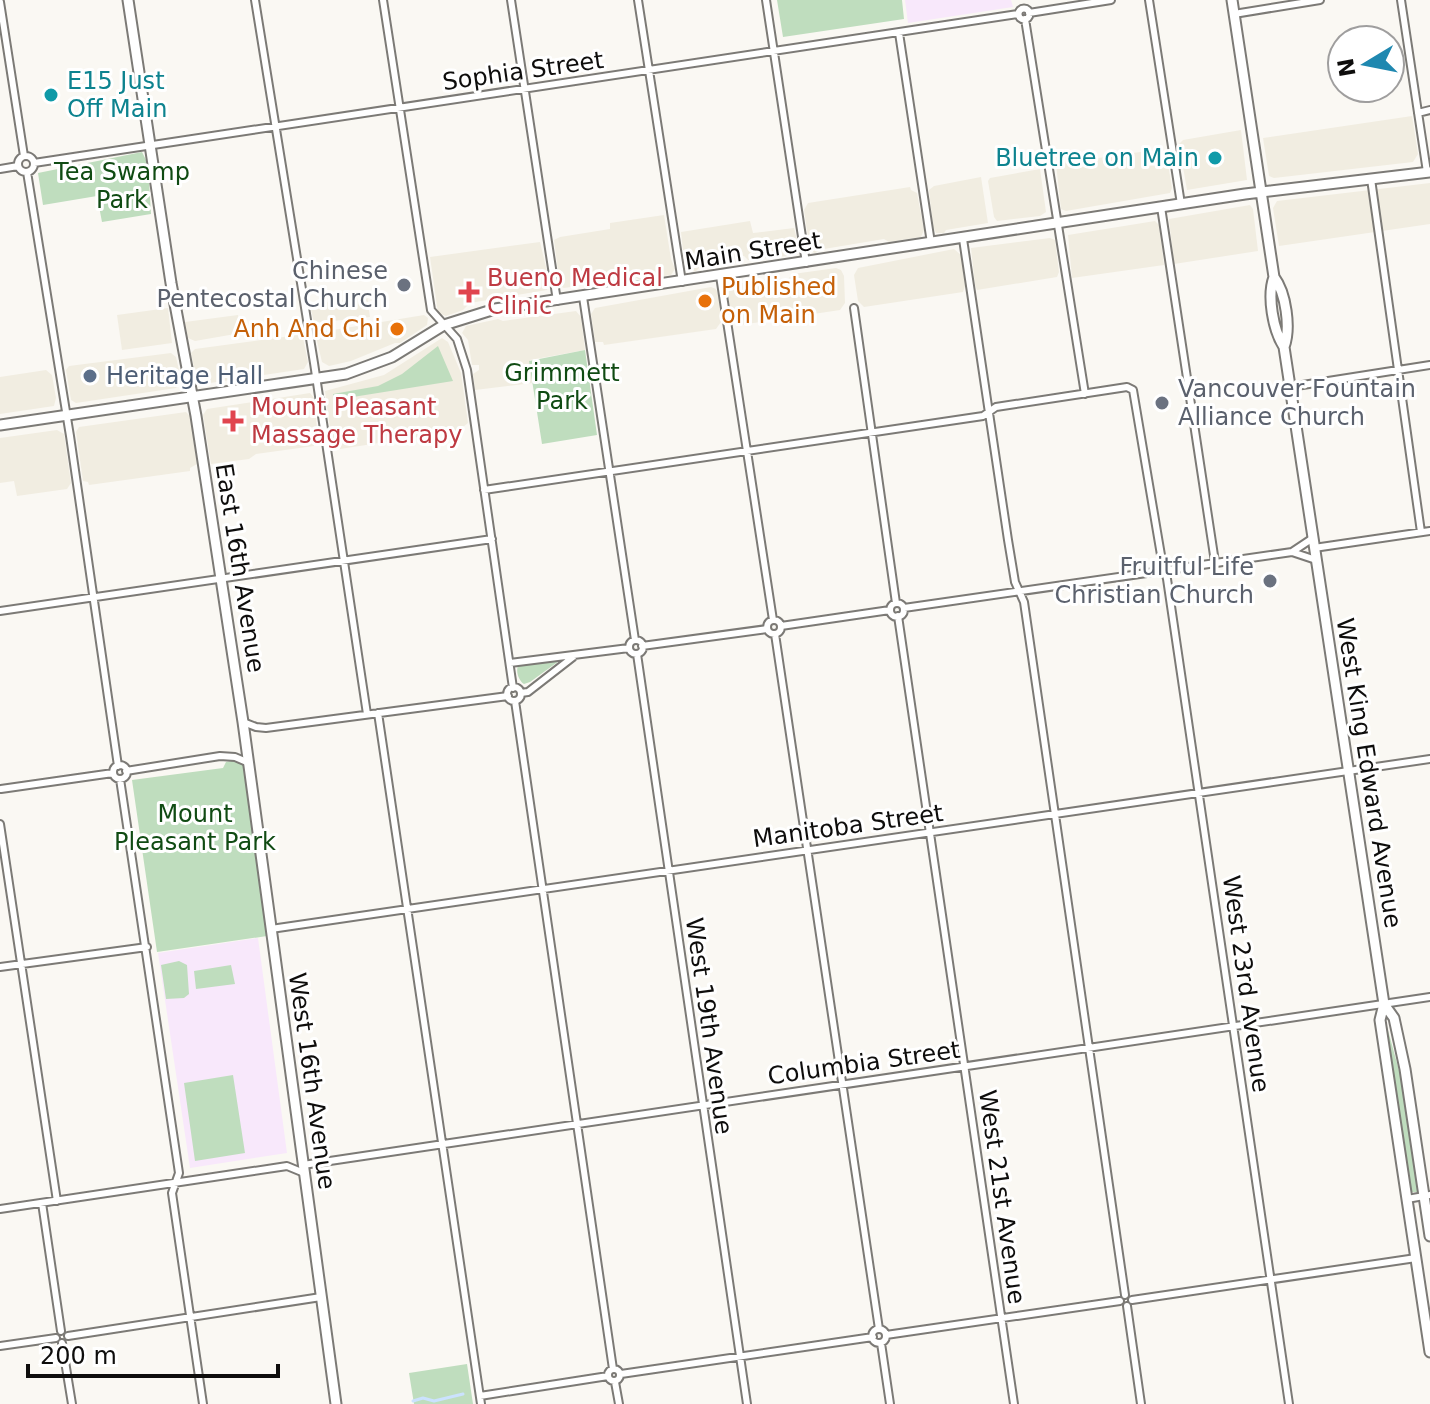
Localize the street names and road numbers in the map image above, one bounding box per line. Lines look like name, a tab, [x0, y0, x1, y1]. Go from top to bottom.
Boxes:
street label: Sophia Street	[441, 46, 605, 96]
street label: Main Street	[683, 226, 823, 276]
street label: East 16th Avenue	[210, 461, 270, 675]
street label: West King Edward Avenue	[1331, 616, 1407, 930]
street label: Manitoba Street	[751, 799, 945, 853]
street label: West 23rd Avenue	[1217, 874, 1275, 1094]
street label: West 19th Avenue	[680, 916, 738, 1136]
street label: West 16th Avenue	[283, 971, 341, 1191]
street label: Columbia Street	[766, 1036, 962, 1090]
street label: West 21st Avenue	[973, 1088, 1031, 1306]

